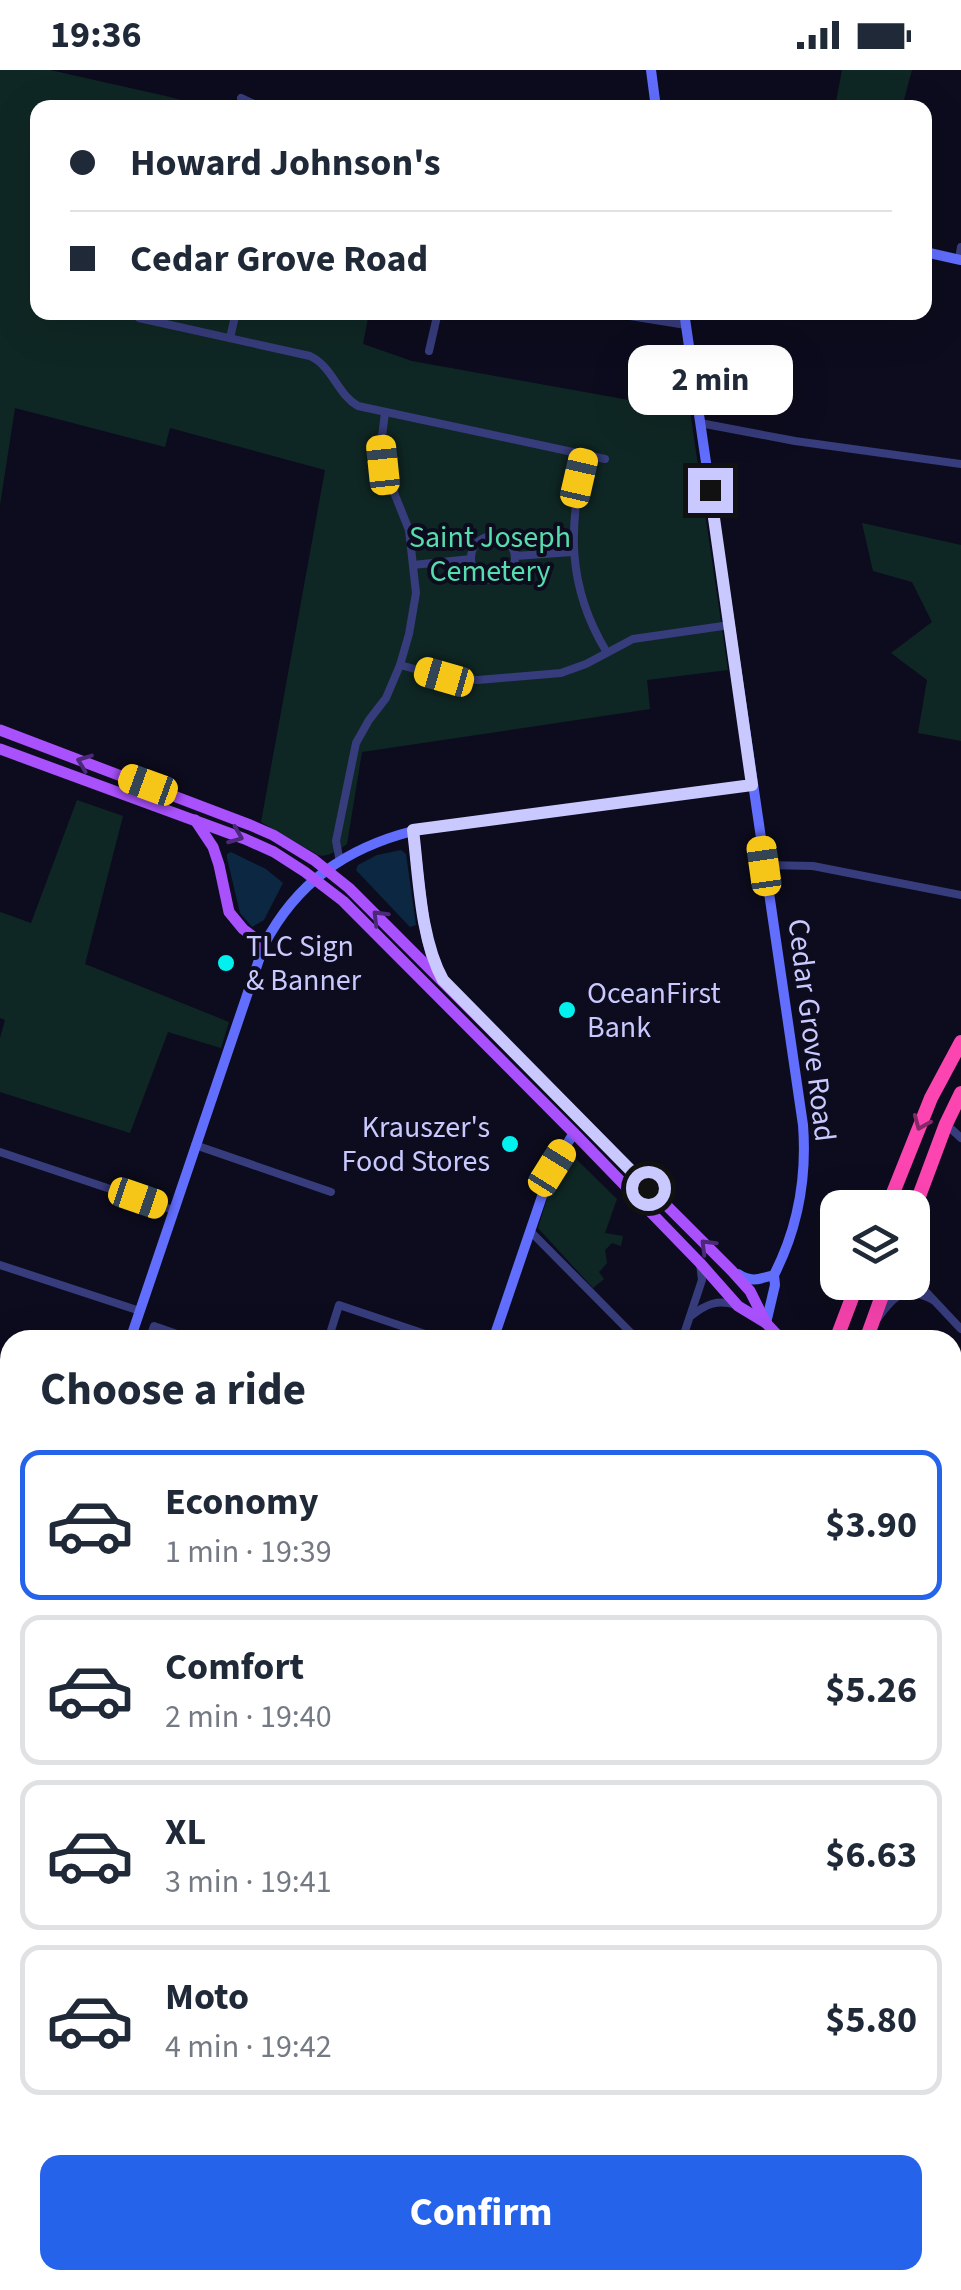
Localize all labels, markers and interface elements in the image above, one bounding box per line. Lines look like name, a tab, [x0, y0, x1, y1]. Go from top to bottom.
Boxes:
text: 19:36	[50, 8, 142, 62]
text: Howard Johnson's	[130, 136, 441, 190]
text: Cedar Grove Road	[130, 232, 428, 286]
callout: 2 min	[628, 345, 792, 415]
text: 2 min	[672, 357, 749, 403]
car	[365, 434, 401, 496]
car	[558, 445, 600, 511]
route end	[688, 468, 733, 513]
park label: Saint Joseph Cemetery	[409, 516, 571, 593]
car	[411, 654, 477, 700]
one-way arrow	[77, 753, 94, 774]
car	[115, 761, 181, 809]
one-way arrow	[227, 825, 244, 845]
car	[745, 834, 783, 898]
one-way arrow	[372, 911, 390, 929]
street label: Cedar Grove Road	[777, 916, 847, 1144]
place label: TLC Sign & Banner	[246, 925, 362, 1002]
marker: TLC Sign & Banner	[215, 952, 237, 974]
place label: OceanFirst Bank	[587, 972, 721, 1049]
marker: OceanFirst Bank	[556, 999, 578, 1021]
place label: Krauszer's Food Stores	[342, 1106, 490, 1183]
one-way arrow	[912, 1113, 932, 1131]
marker: Krauszer's Food Stores	[499, 1133, 521, 1155]
car	[523, 1135, 581, 1201]
route start	[626, 1166, 671, 1211]
car	[105, 1174, 171, 1222]
map controls	[820, 1190, 930, 1300]
button: layers	[820, 1190, 930, 1300]
one-way arrow	[701, 1240, 719, 1258]
text: Choose a ride	[40, 1358, 306, 1422]
text: Economy	[165, 1475, 318, 1529]
icon: car	[45, 1480, 135, 1570]
text: $3.90	[825, 1498, 917, 1552]
text: 1 min · 19:39	[165, 1529, 332, 1575]
text: Comfort	[165, 1640, 304, 1694]
icon: car	[45, 1645, 135, 1735]
text: $5.26	[825, 1663, 917, 1717]
text: 2 min · 19:40	[165, 1694, 332, 1740]
text: XL	[165, 1805, 206, 1859]
icon: car	[45, 1810, 135, 1900]
text: $6.63	[825, 1828, 917, 1882]
text: 3 min · 19:41	[165, 1859, 332, 1905]
text: Moto	[165, 1970, 249, 2024]
icon: car	[45, 1975, 135, 2065]
text: $5.80	[825, 1993, 917, 2047]
text: 4 min · 19:42	[165, 2024, 332, 2070]
button: Confirm	[40, 2155, 922, 2270]

